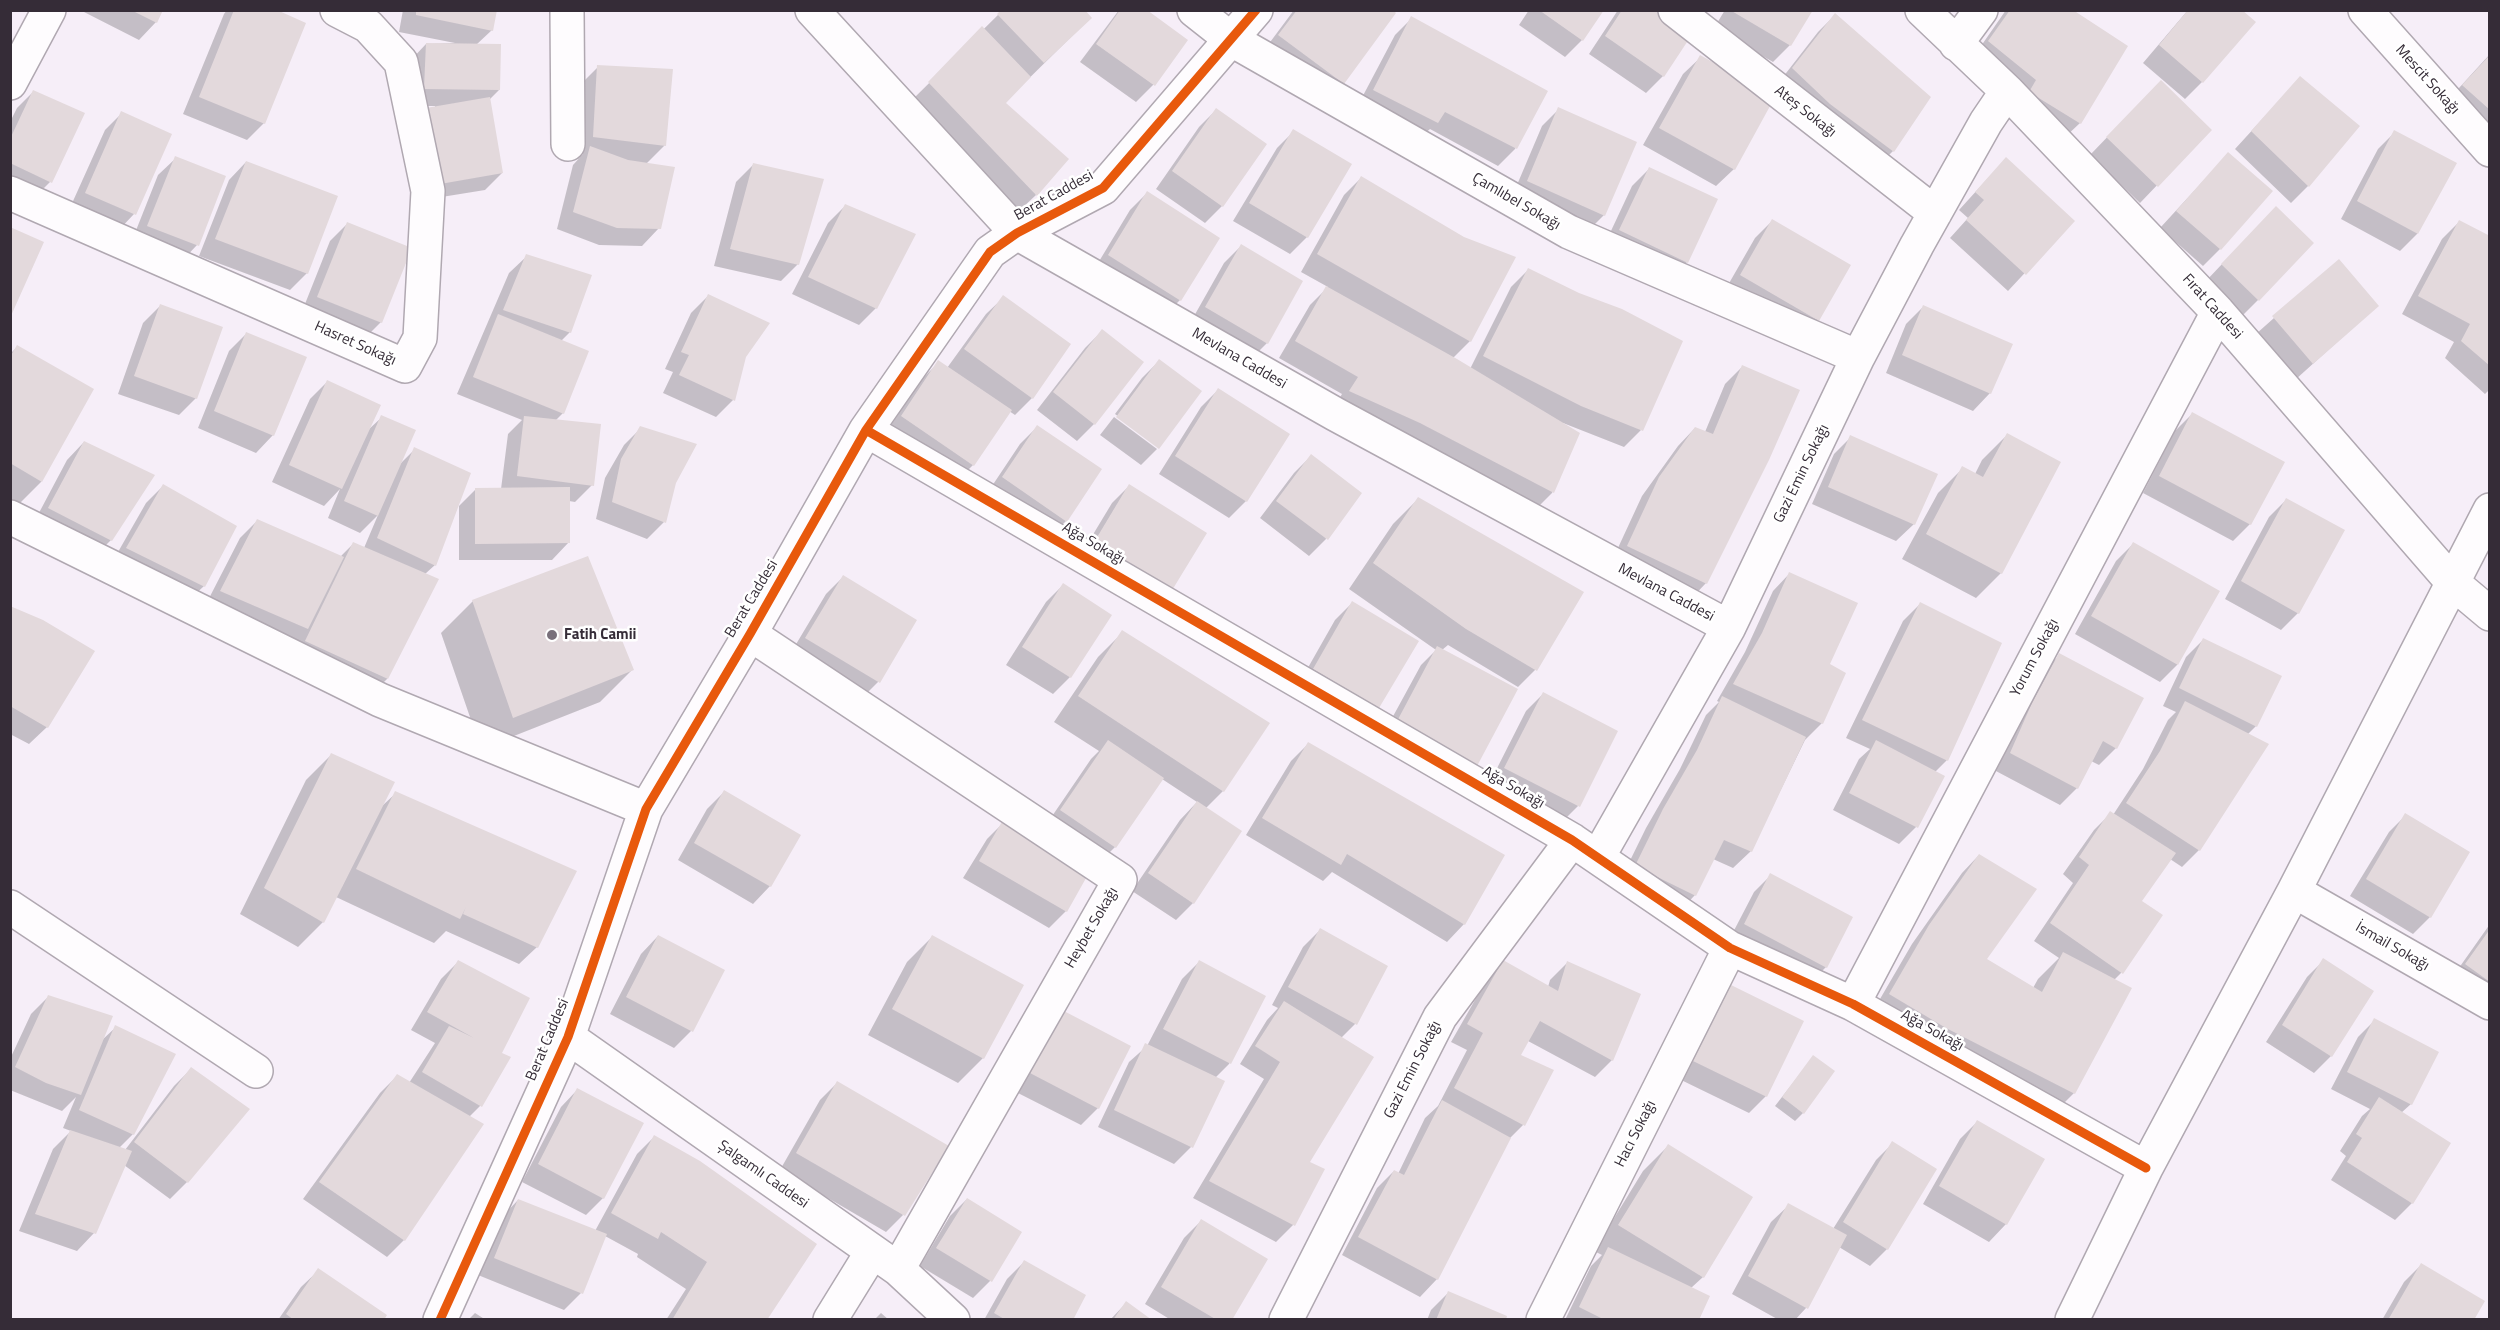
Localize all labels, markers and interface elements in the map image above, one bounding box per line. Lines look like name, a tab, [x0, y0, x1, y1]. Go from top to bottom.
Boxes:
street label: Mescit Sokağı	[2391, 42, 2463, 118]
street label: Ateş Sokağı	[1770, 82, 1840, 142]
street label: Berat Caddesi	[1011, 167, 1097, 225]
street label: Çamlıbel Sokağı	[1469, 169, 1563, 235]
street label: Fırat Caddesi	[2178, 271, 2246, 343]
street label: Hasret Sokağı	[311, 318, 399, 370]
street label: Mevlana Caddesi	[1188, 325, 1290, 393]
street label: Gazi Emin Sokağı	[1770, 422, 1834, 526]
street label: Ağa Sokağı	[1059, 519, 1127, 569]
street label: Berat Caddesi	[722, 557, 782, 641]
street label: Mevlana Caddesi	[1615, 560, 1717, 626]
street label: Yorum Sokağı	[2007, 616, 2063, 700]
place label: Fatih Camii	[564, 626, 636, 644]
marker: Fatih Camii	[545, 628, 559, 642]
street label: Ağa Sokağı	[1479, 763, 1547, 813]
street label: Heybet Sokağı	[1062, 884, 1122, 972]
street label: İsmail Sokağı	[2352, 919, 2432, 975]
street label: Berat Caddesi	[523, 996, 573, 1084]
street label: Ağa Sokağı	[1897, 1006, 1967, 1056]
street label: Gazi Emin Sokağı	[1381, 1018, 1445, 1122]
street label: Hacı Sokağı	[1612, 1098, 1660, 1170]
street label: Şalgamlı Caddesi	[714, 1137, 812, 1213]

